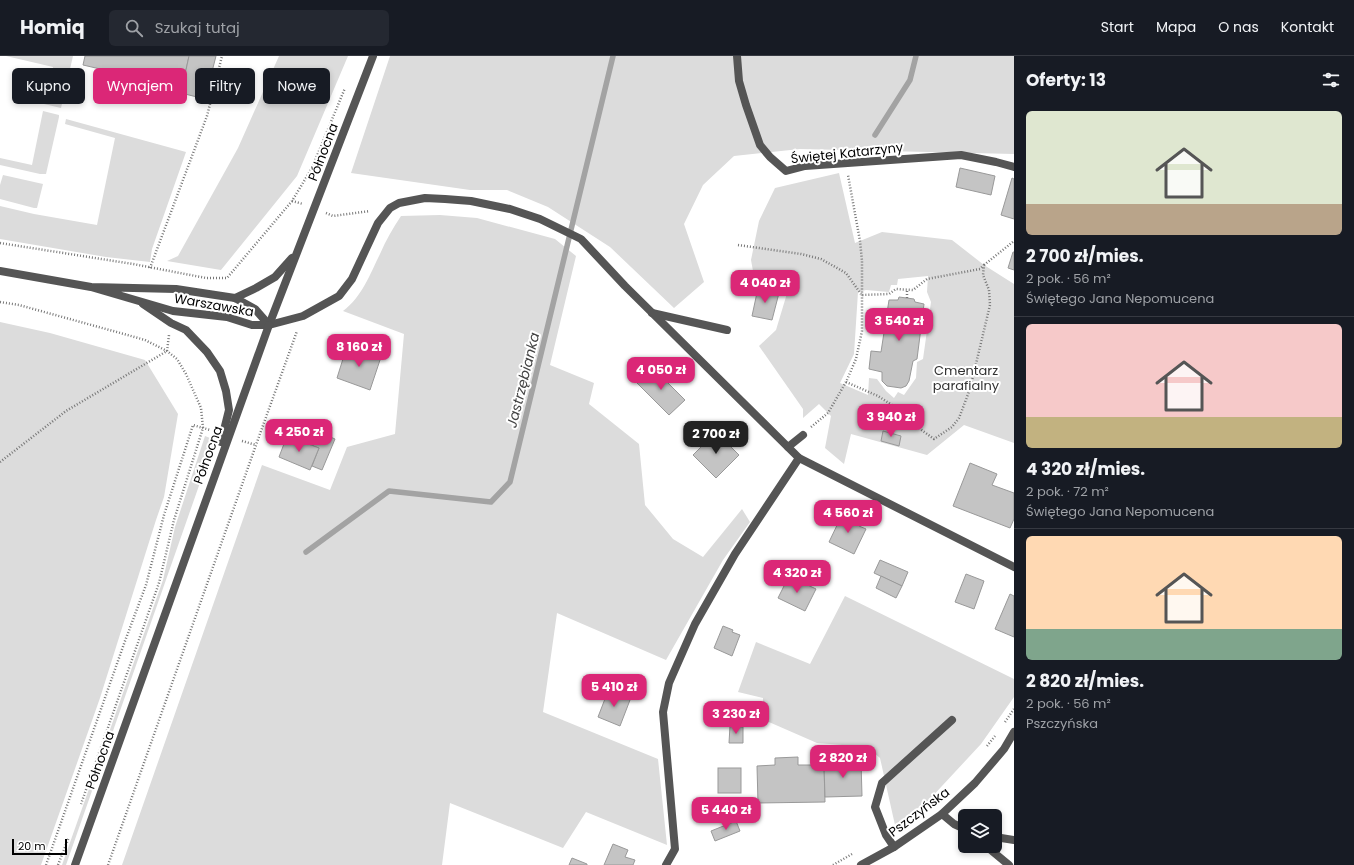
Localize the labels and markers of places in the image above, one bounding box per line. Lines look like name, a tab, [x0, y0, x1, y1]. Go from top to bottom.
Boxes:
pin: 4 040 zł	[724, 270, 806, 304]
pin: 3 540 zł	[858, 308, 940, 342]
pin: 8 160 zł	[318, 334, 400, 368]
pin: 4 050 zł	[620, 357, 702, 391]
pin: 3 940 zł	[850, 404, 932, 438]
pin: 4 250 zł	[258, 419, 340, 453]
pin: 2 700 zł	[675, 421, 757, 455]
pin: 4 560 zł	[807, 500, 889, 534]
pin: 4 320 zł	[756, 560, 838, 594]
pin: 5 410 zł	[573, 674, 655, 708]
pin: 3 230 zł	[695, 701, 777, 735]
pin: 2 820 zł	[802, 745, 884, 779]
pin: 5 440 zł	[685, 797, 767, 831]

